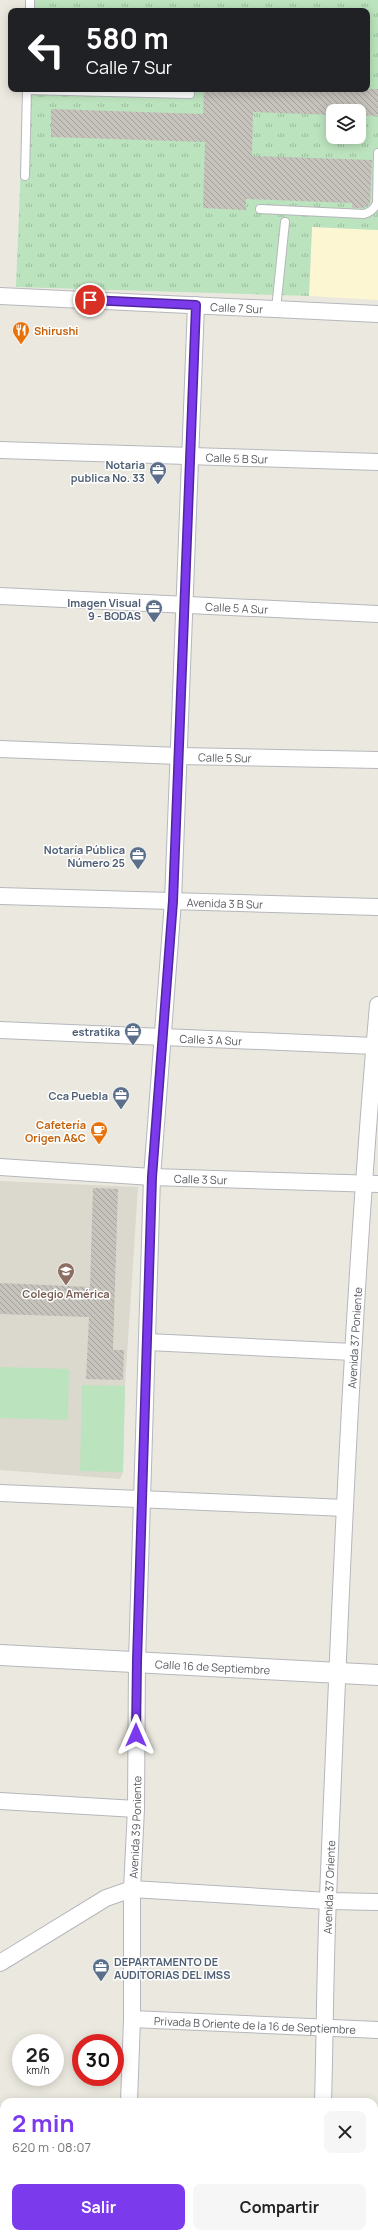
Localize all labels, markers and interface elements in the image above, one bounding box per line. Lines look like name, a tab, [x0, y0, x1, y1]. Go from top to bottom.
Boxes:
text: 580 m	[86, 19, 169, 57]
icon: left	[20, 24, 72, 76]
text: Calle 7 Sur	[86, 55, 172, 79]
map controls	[326, 104, 366, 144]
button: layers	[326, 104, 366, 144]
pin	[73, 283, 107, 317]
icon: arrive	[79, 289, 101, 311]
street label: Calle 7 Sur	[210, 299, 264, 316]
restaurant icon: Shirushi	[11, 320, 31, 345]
place label: Shirushi	[34, 323, 78, 338]
street label: Calle 5 B Sur	[205, 449, 268, 466]
place label: Notaria publica No. 33	[71, 457, 145, 485]
office icon: Notaria publica No. 33	[148, 460, 168, 485]
place label: Imagen Visual 9 - BODAS	[67, 595, 141, 623]
office icon: Imagen Visual 9 - BODAS	[144, 598, 164, 623]
street label: Calle 5 A Sur	[205, 598, 269, 616]
street label: Calle 5 Sur	[198, 749, 252, 765]
place label: Notaría Pública Número 25	[44, 842, 125, 870]
office icon: Notaría Pública Número 25	[128, 845, 148, 870]
street label: Avenida 3 B Sur	[186, 894, 263, 911]
office icon: estratika	[123, 1021, 143, 1046]
place label: estratika	[72, 1024, 120, 1039]
street label: Calle 3 A Sur	[179, 1030, 242, 1048]
office icon: Cca Puebla	[111, 1085, 131, 1110]
place label: Cca Puebla	[48, 1088, 108, 1103]
place label: Cafetería Origen A&C	[25, 1117, 86, 1145]
cafe icon: Cafetería Origen A&C	[89, 1120, 109, 1145]
street label: Calle 3 Sur	[174, 1170, 228, 1187]
school or university icon: Colegio América	[56, 1261, 76, 1286]
place label: Colegio América	[22, 1286, 110, 1301]
street label: Avenida 37 Poniente	[344, 1286, 365, 1389]
street label: Calle 16 de Septiembre	[155, 1656, 271, 1677]
position arrow	[115, 1714, 157, 1756]
street label: Avenida 39 Poniente	[125, 1775, 144, 1879]
street label: Avenida 37 Oriente	[319, 1839, 338, 1934]
place label: DEPARTAMENTO DE AUDITORIAS DEL IMSS	[114, 1954, 231, 1982]
office icon: DEPARTAMENTO DE AUDITORIAS DEL IMSS	[91, 1957, 111, 1982]
street label: Privada B Oriente de la 16 de Septiembre	[154, 2012, 357, 2037]
speed limit sign: 30	[72, 2034, 124, 2086]
text: 26	[26, 2041, 50, 2068]
text: km/h	[26, 2063, 50, 2077]
text: 2 min	[12, 2106, 74, 2139]
button: close	[324, 2111, 366, 2153]
text: 620 m · 08:07	[12, 2138, 91, 2156]
button: Salir	[12, 2184, 185, 2230]
button: Compartir	[193, 2184, 366, 2230]

